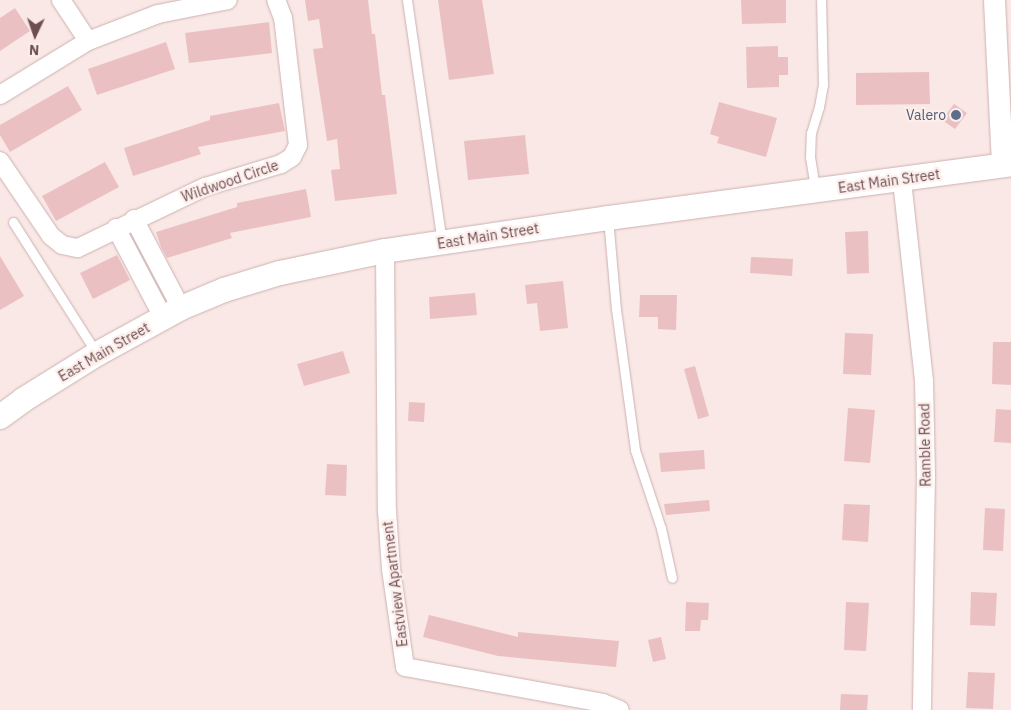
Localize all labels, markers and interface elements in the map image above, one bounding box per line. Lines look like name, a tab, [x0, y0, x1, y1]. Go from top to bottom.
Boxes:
north arrow	[10, 10, 60, 60]
text: N	[29, 41, 40, 59]
place label: Valero	[906, 107, 946, 123]
marker: Valero	[950, 109, 962, 121]
street label: Wildwood Circle	[179, 157, 281, 205]
street label: East Main Street	[837, 166, 941, 196]
street label: East Main Street	[436, 220, 540, 252]
street label: East Main Street	[55, 319, 153, 385]
street label: Ramble Road	[916, 403, 934, 487]
street label: Eastview Apartment	[379, 520, 411, 648]

